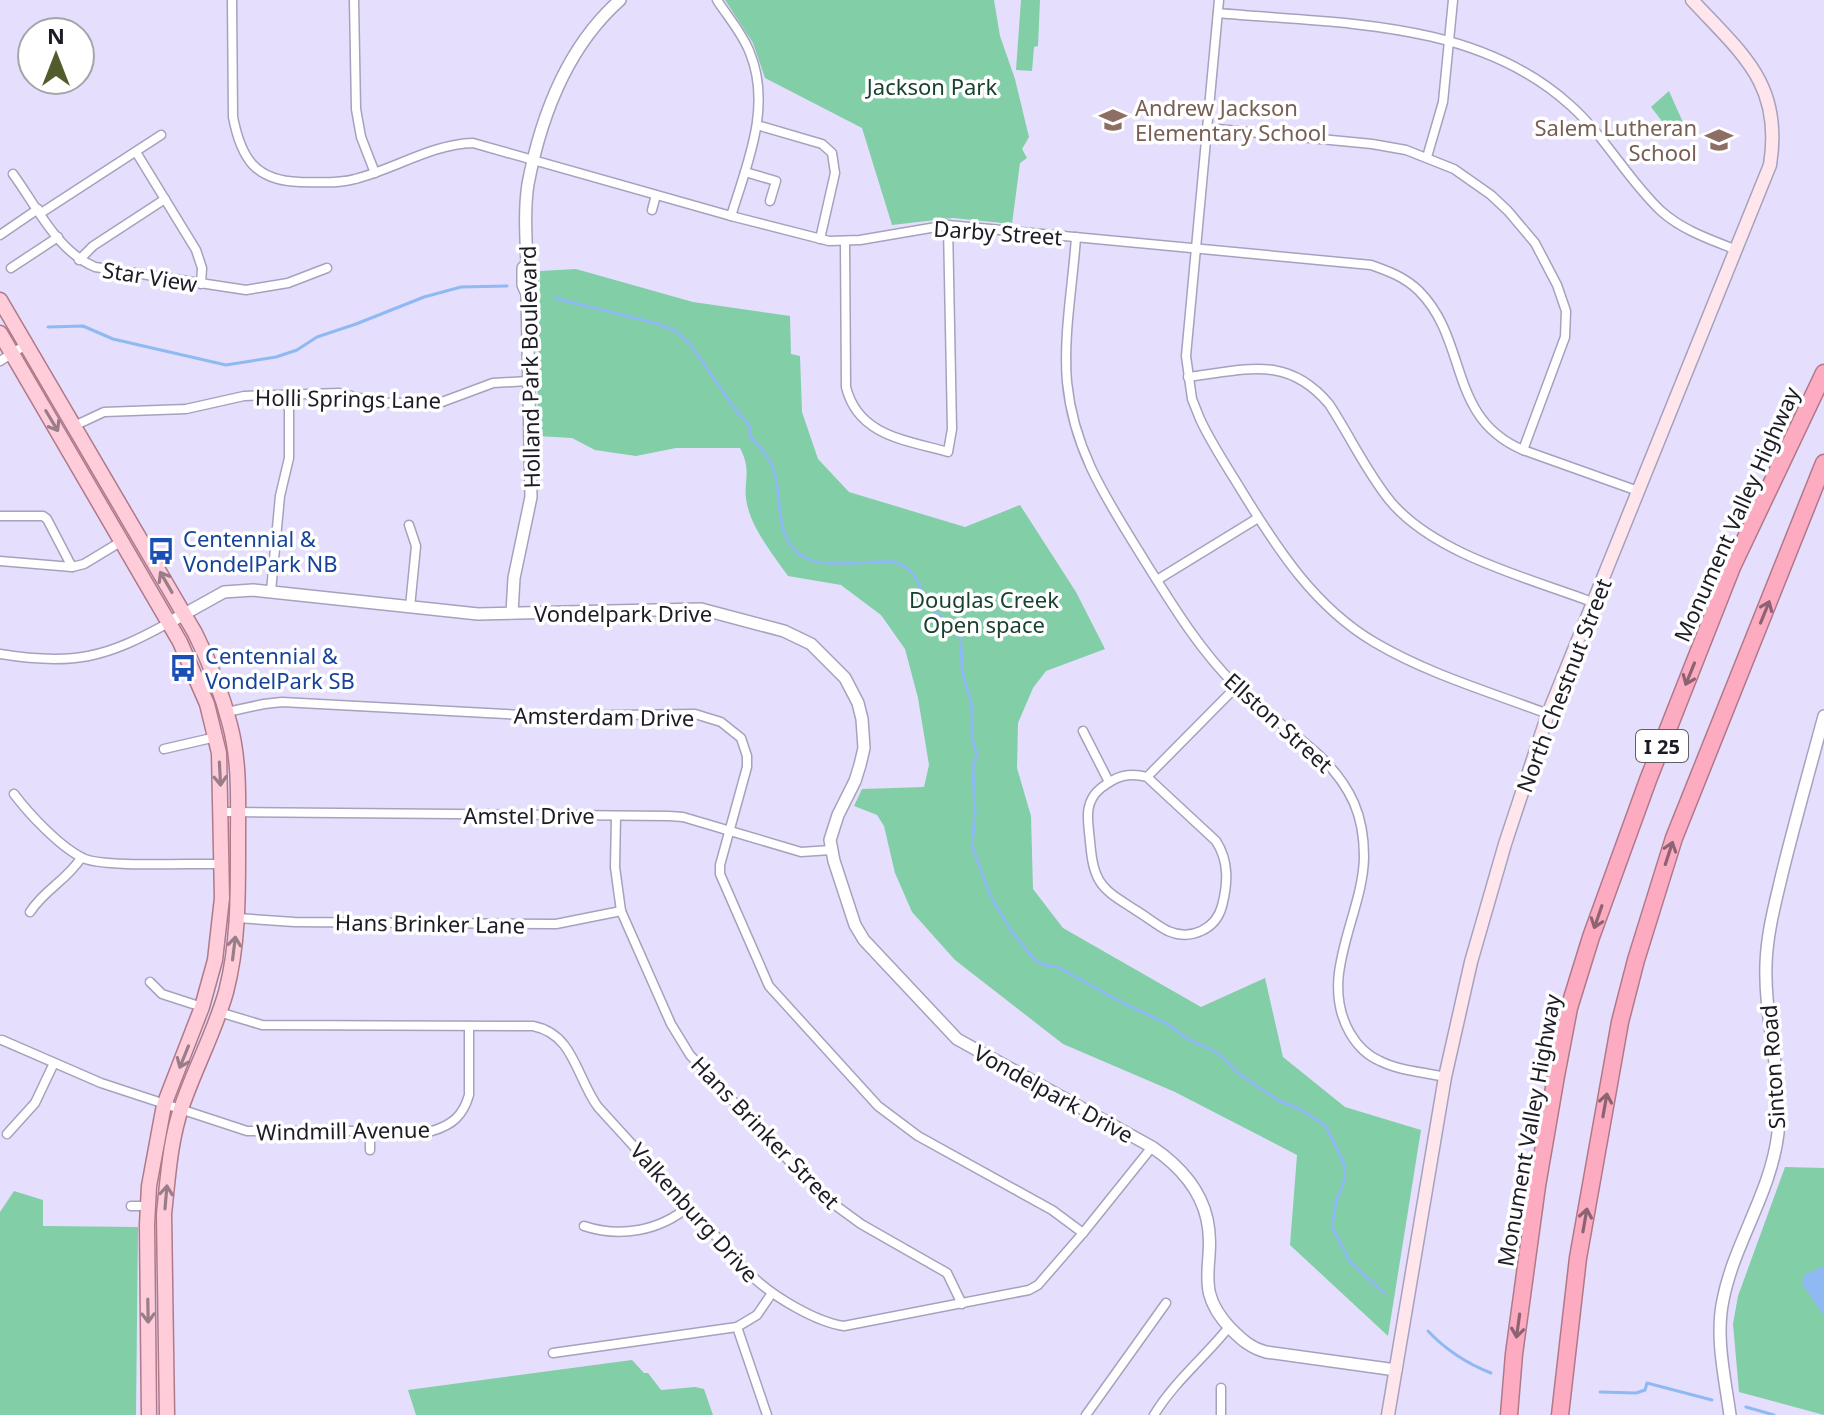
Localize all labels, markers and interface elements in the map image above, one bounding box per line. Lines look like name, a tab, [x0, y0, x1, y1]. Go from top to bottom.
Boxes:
north arrow	[16, 16, 96, 96]
text: N	[47, 20, 65, 50]
park label: Jackson Park	[865, 71, 997, 101]
place label: Andrew Jackson Elementary School	[1135, 92, 1327, 147]
school or university icon: Andrew Jackson Elementary School	[1098, 105, 1128, 135]
place label: Salem Lutheran School	[1535, 112, 1697, 167]
school or university icon: Salem Lutheran School	[1704, 125, 1734, 155]
street label: Darby Street	[933, 213, 1063, 251]
street label: Holland Park Boulevard	[512, 245, 546, 489]
street label: Star View	[101, 254, 200, 298]
street label: Holli Springs Lane	[255, 381, 441, 415]
street label: Monument Valley Highway	[1666, 381, 1806, 646]
one-way arrow	[44, 409, 60, 432]
place label: Centennial & VondelPark NB	[183, 523, 338, 578]
bus stop icon: Centennial & VondelPark NB	[146, 536, 176, 566]
one-way arrow	[158, 571, 173, 595]
street label: North Chestnut Street	[1508, 574, 1618, 796]
park label: Douglas Creek Open space	[909, 584, 1059, 639]
street label: Vondelpark Drive	[534, 598, 712, 628]
one-way arrow	[1758, 600, 1773, 625]
place label: Centennial & VondelPark SB	[205, 640, 355, 695]
bus stop icon: Centennial & VondelPark SB	[168, 653, 198, 683]
one-way arrow	[1682, 661, 1696, 686]
street label: Ellston Street	[1218, 665, 1340, 779]
street label: Amsterdam Drive	[513, 699, 695, 733]
road number: I 25	[1636, 730, 1688, 762]
one-way arrow	[213, 760, 228, 787]
street label: Amstel Drive	[463, 800, 595, 830]
one-way arrow	[1662, 841, 1677, 866]
one-way arrow	[1589, 904, 1604, 929]
street label: Hans Brinker Lane	[335, 906, 525, 940]
one-way arrow	[227, 936, 242, 961]
street label: Monument Valley Highway	[1489, 991, 1567, 1269]
street label: Sinton Road	[1753, 1004, 1791, 1130]
street label: Vondelpark Drive	[969, 1037, 1139, 1149]
one-way arrow	[176, 1044, 190, 1069]
street label: Hans Brinker Street	[685, 1049, 847, 1215]
one-way arrow	[1599, 1093, 1614, 1118]
street label: Windmill Avenue	[256, 1113, 430, 1147]
street label: Valkenburg Drive	[624, 1136, 766, 1288]
one-way arrow	[159, 1184, 174, 1211]
one-way arrow	[1579, 1208, 1594, 1233]
one-way arrow	[140, 1297, 156, 1324]
one-way arrow	[1510, 1313, 1525, 1338]

